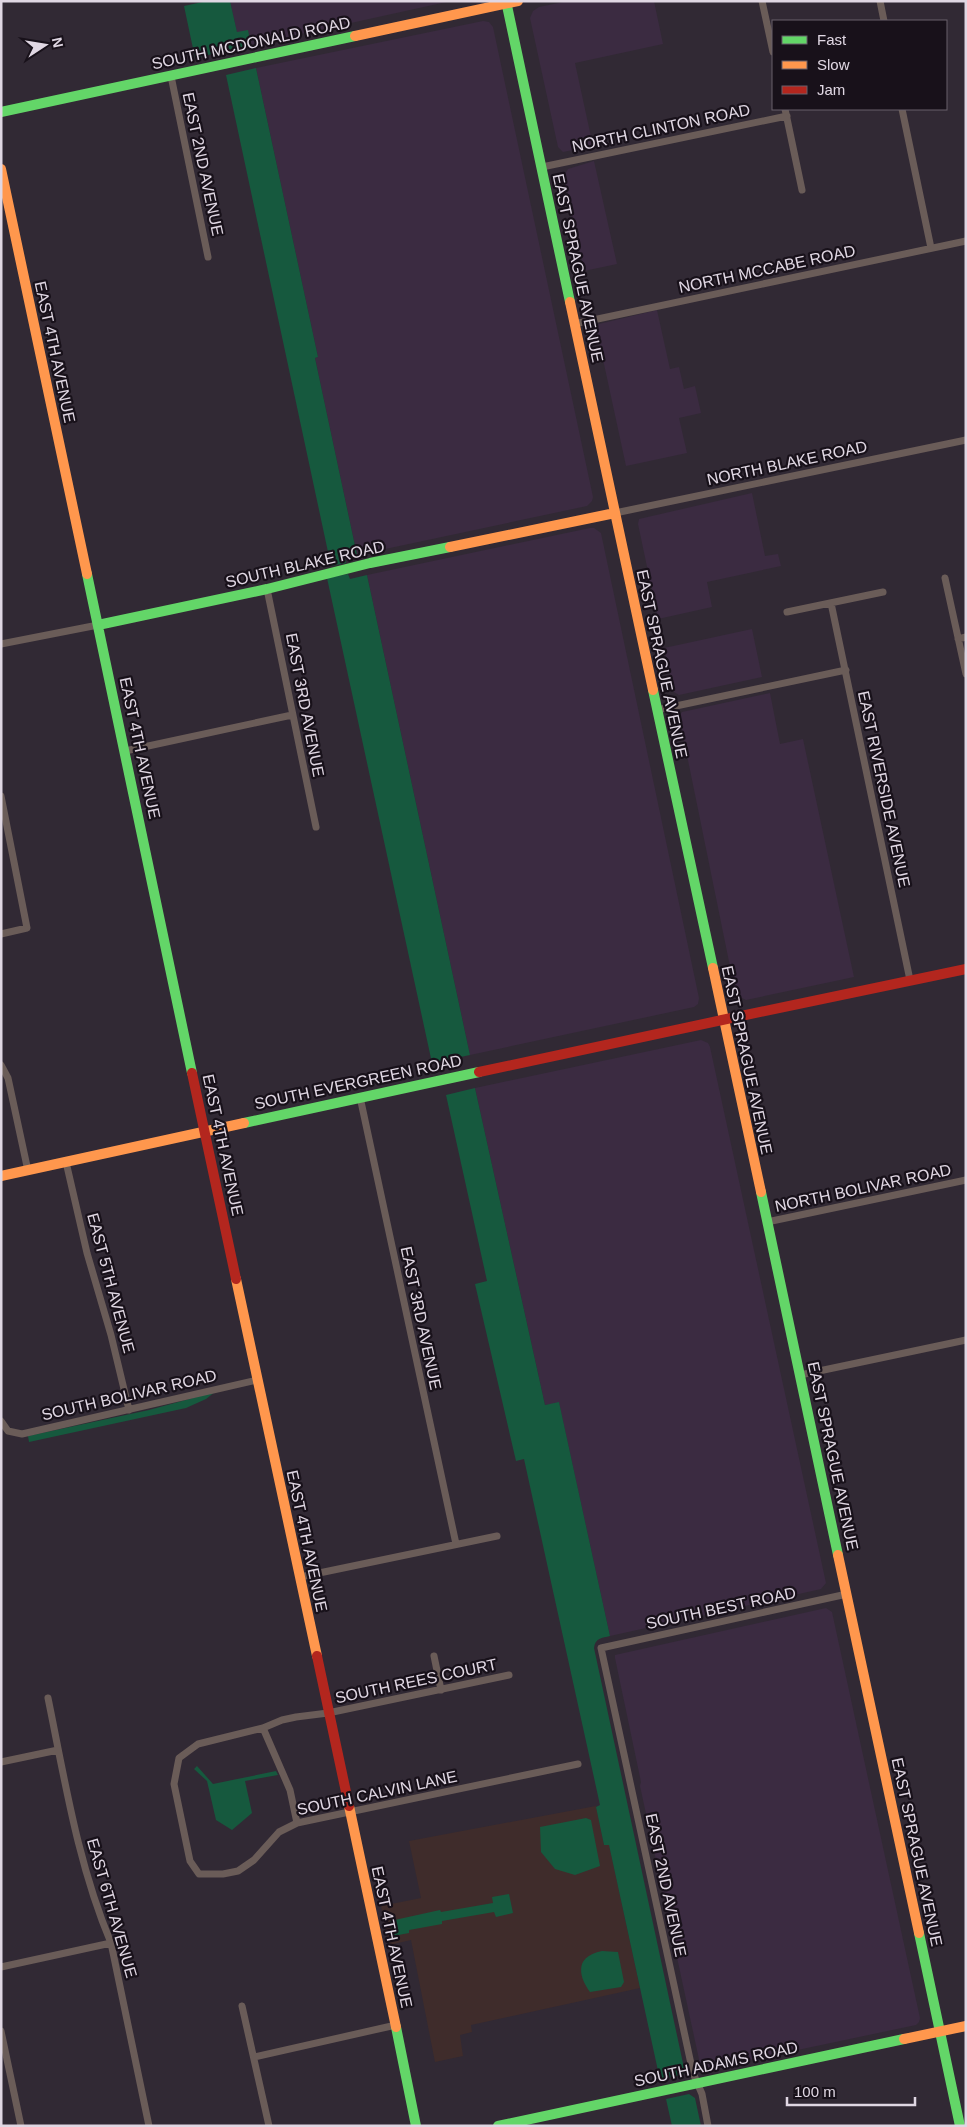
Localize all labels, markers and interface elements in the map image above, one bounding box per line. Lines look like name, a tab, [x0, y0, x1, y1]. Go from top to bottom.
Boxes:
street label: SOUTH MCDONALD ROAD	[150, 14, 352, 72]
north arrow	[20, 20, 70, 70]
legend	[772, 20, 947, 110]
text: Fast	[817, 31, 847, 48]
text: N	[49, 36, 67, 49]
text: Slow	[817, 56, 850, 73]
text: Jam	[817, 81, 845, 98]
street label: EAST 2ND AVENUE	[179, 91, 227, 237]
street label: NORTH CLINTON ROAD	[570, 101, 752, 155]
street label: EAST SPRAGUE AVENUE	[550, 172, 606, 364]
street label: NORTH MCCABE ROAD	[677, 242, 857, 296]
street label: EAST 4TH AVENUE	[32, 280, 78, 424]
street label: NORTH BLAKE ROAD	[705, 438, 869, 488]
street label: SOUTH BLAKE ROAD	[224, 537, 386, 591]
street label: EAST SPRAGUE AVENUE	[634, 568, 690, 760]
street label: EAST 3RD AVENUE	[283, 632, 327, 778]
street label: EAST 4TH AVENUE	[117, 676, 163, 820]
street label: EAST RIVERSIDE AVENUE	[855, 689, 913, 889]
street label: EAST SPRAGUE AVENUE	[719, 964, 775, 1156]
street label: SOUTH EVERGREEN ROAD	[253, 1052, 463, 1112]
street label: EAST 4TH AVENUE	[200, 1073, 246, 1217]
street label: NORTH BOLIVAR ROAD	[773, 1161, 953, 1215]
street label: EAST 5TH AVENUE	[84, 1211, 138, 1355]
street label: EAST 3RD AVENUE	[397, 1245, 445, 1391]
street label: EAST SPRAGUE AVENUE	[805, 1360, 861, 1552]
street label: SOUTH BOLIVAR ROAD	[40, 1367, 218, 1423]
street label: EAST 4TH AVENUE	[284, 1469, 330, 1613]
street label: SOUTH BEST ROAD	[645, 1584, 797, 1632]
street label: SOUTH REES COURT	[334, 1655, 499, 1706]
street label: EAST SPRAGUE AVENUE	[889, 1756, 945, 1948]
street label: SOUTH CALVIN LANE	[295, 1768, 459, 1818]
street label: EAST 2ND AVENUE	[642, 1812, 690, 1958]
street label: EAST 6TH AVENUE	[84, 1836, 140, 1980]
street label: EAST 4TH AVENUE	[369, 1865, 415, 2009]
street label: SOUTH ADAMS ROAD	[632, 2038, 800, 2090]
scale bar	[787, 2074, 914, 2106]
text: 100 m	[794, 2083, 836, 2100]

